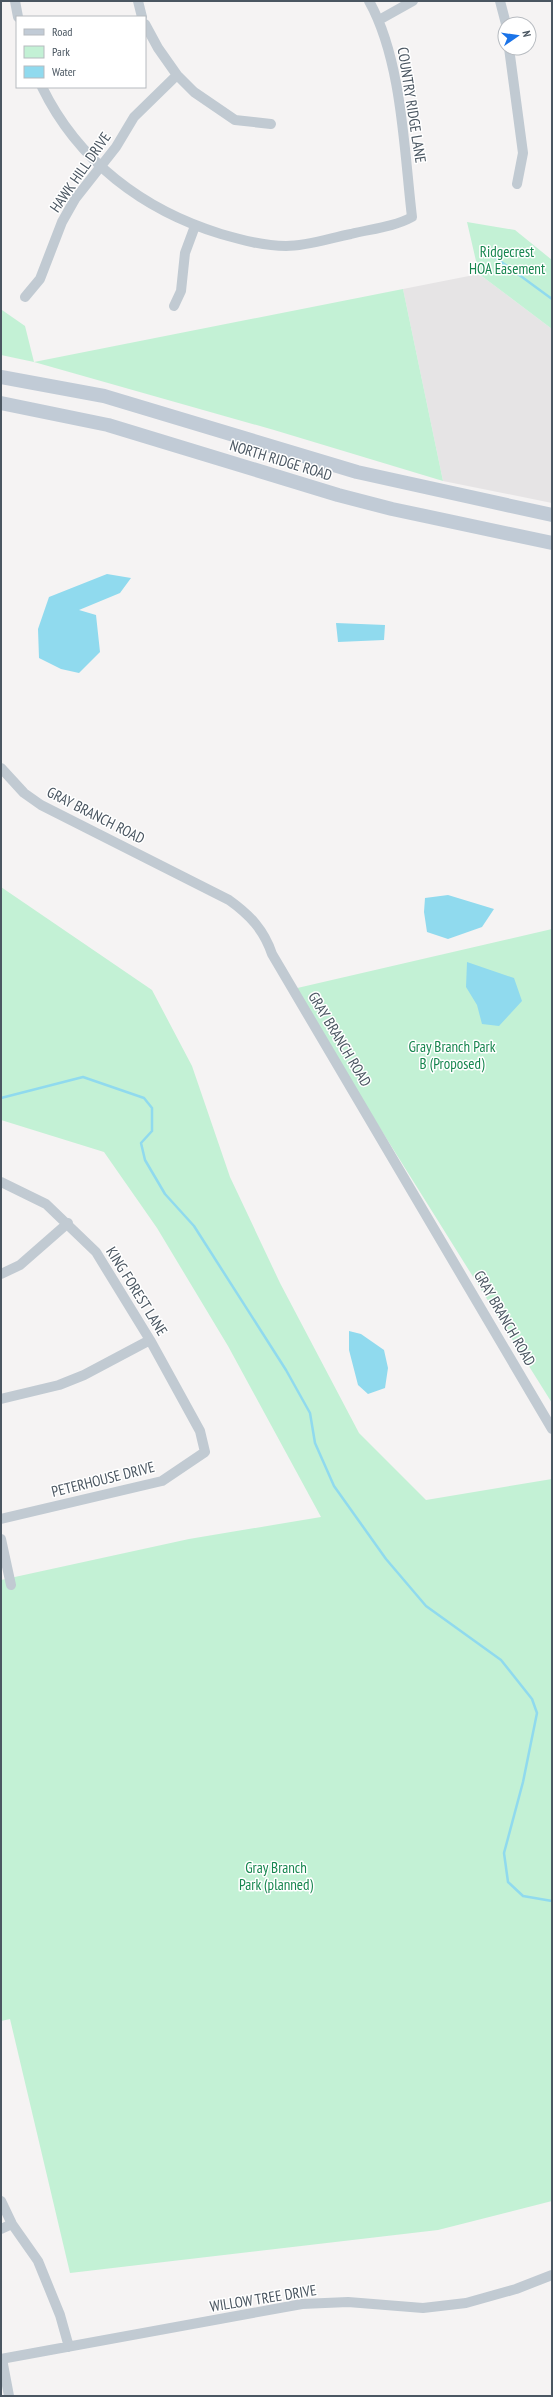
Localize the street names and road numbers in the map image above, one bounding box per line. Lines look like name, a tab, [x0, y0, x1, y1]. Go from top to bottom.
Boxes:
street label: COUNTRY RIDGE LANE	[393, 46, 431, 164]
street label: HAWK HILL DRIVE	[45, 128, 115, 216]
street label: NORTH RIDGE ROAD	[228, 435, 335, 485]
street label: GRAY BRANCH ROAD	[44, 782, 148, 848]
street label: GRAY BRANCH ROAD	[304, 988, 376, 1090]
street label: KING FOREST LANE	[102, 1243, 172, 1339]
street label: GRAY BRANCH ROAD	[470, 1267, 540, 1369]
street label: PETERHOUSE DRIVE	[49, 1457, 157, 1501]
street label: WILLOW TREE DRIVE	[208, 2280, 318, 2316]

